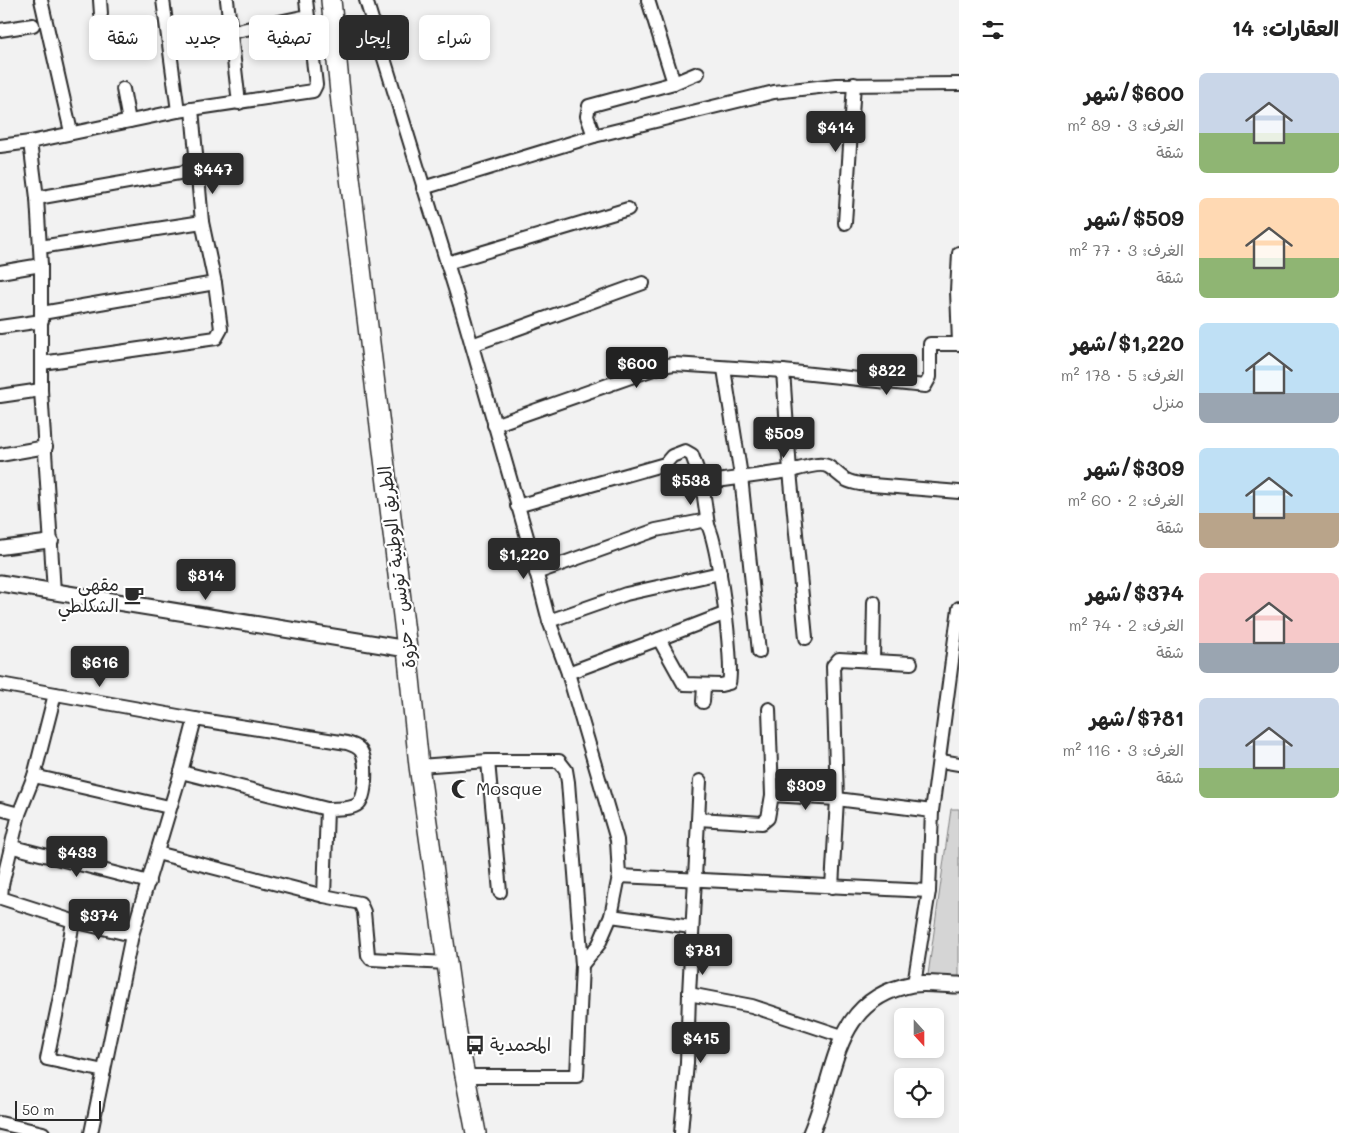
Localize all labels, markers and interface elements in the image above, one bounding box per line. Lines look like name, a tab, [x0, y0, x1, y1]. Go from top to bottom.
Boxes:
text: العقارات: 14	[1232, 14, 1339, 41]
chip: شقة	[89, 15, 157, 60]
chip: جديد	[167, 15, 239, 60]
chip: تصفية	[249, 15, 329, 60]
chip: إيجار	[339, 15, 409, 60]
chip: شراء	[419, 15, 490, 60]
icon: filters	[979, 16, 1007, 44]
text: $600/شهر	[1084, 79, 1184, 106]
icon: home	[1239, 93, 1299, 153]
pin: $414	[806, 110, 866, 153]
text: الغرف: 3 · 89 m²	[1067, 114, 1184, 135]
text: $414	[817, 116, 855, 137]
text: شقة	[1156, 141, 1184, 162]
pin: $447	[183, 152, 243, 195]
text: $447	[193, 158, 233, 179]
text: $509/شهر	[1085, 204, 1184, 231]
icon: home	[1239, 218, 1299, 278]
text: الغرف: 3 · 77 m²	[1069, 239, 1184, 260]
text: شقة	[1156, 266, 1184, 287]
text: $1,220/شهر	[1071, 329, 1184, 356]
icon: home	[1239, 343, 1299, 403]
pin: $600	[607, 346, 667, 389]
text: $600	[617, 352, 657, 373]
pin: $822	[857, 354, 917, 396]
text: $822	[868, 359, 906, 380]
text: الغرف: 5 · 178 m²	[1061, 364, 1184, 385]
text: منزل	[1152, 391, 1184, 412]
pin: $509	[754, 416, 814, 459]
text: $509	[764, 422, 804, 443]
text: $309/شهر	[1085, 454, 1184, 481]
street label: الطريق الوطنية تونس - حزوة	[372, 464, 420, 670]
pin: $538	[661, 464, 721, 506]
icon: home	[1239, 468, 1299, 528]
text: $538	[672, 469, 710, 490]
text: الغرف: 2 · 60 m²	[1067, 489, 1184, 510]
text: شقة	[1156, 516, 1184, 537]
pin: $1,220	[483, 538, 565, 580]
text: $1,220	[499, 543, 549, 564]
pin: $814	[176, 558, 236, 601]
text: $814	[187, 564, 225, 585]
place label: مقهى الشكلطي	[58, 572, 119, 622]
text: $374/شهر	[1086, 579, 1184, 606]
cafe icon: مقهى الشكلطي	[123, 584, 145, 606]
icon: home	[1239, 593, 1299, 653]
text: الغرف: 2 · 74 m²	[1069, 614, 1184, 635]
text: شقة	[1156, 641, 1184, 662]
pin: $616	[70, 646, 130, 688]
text: $616	[82, 651, 118, 672]
text: $781/شهر	[1090, 704, 1184, 731]
icon: home	[1239, 718, 1299, 778]
text: الغرف: 3 · 116 m²	[1063, 739, 1184, 760]
text: شقة	[1156, 766, 1184, 787]
pin: $309	[776, 768, 836, 811]
text: $309	[786, 774, 826, 795]
place label: Mosque	[476, 776, 542, 800]
mosque icon: Mosque	[450, 778, 472, 800]
pin: $433	[47, 836, 107, 878]
text: $433	[57, 841, 97, 862]
pin: $374	[69, 898, 129, 941]
text: $374	[80, 904, 118, 925]
pin: $781	[673, 934, 733, 976]
text: $781	[685, 939, 721, 960]
north arrow	[894, 1008, 944, 1058]
map controls	[894, 1008, 944, 1118]
pin: $415	[671, 1022, 731, 1064]
text: $415	[683, 1027, 719, 1048]
place label: المحمدية	[490, 1032, 551, 1056]
bus stop icon: المحمدية	[464, 1034, 486, 1056]
button: locate	[894, 1068, 944, 1118]
scale bar	[15, 1098, 101, 1121]
text: 50 m	[22, 1100, 54, 1119]

